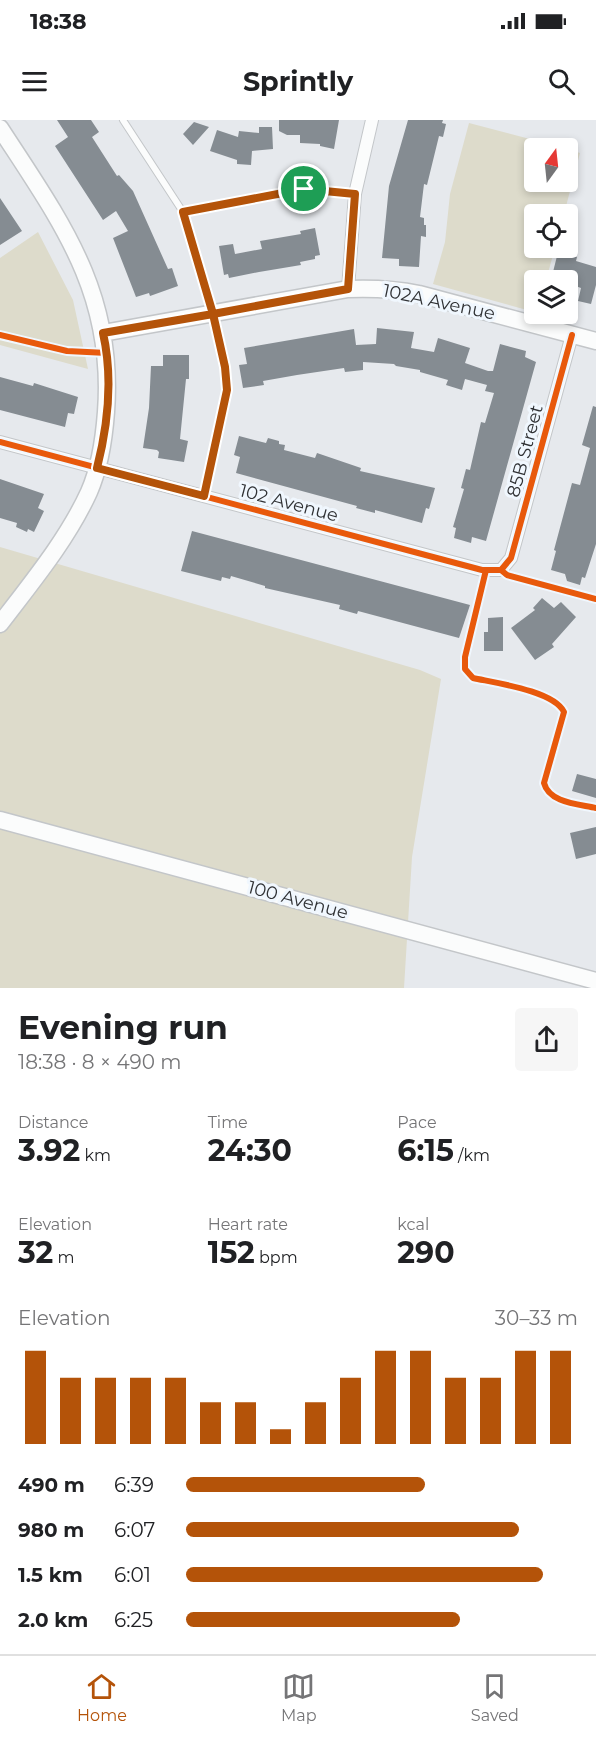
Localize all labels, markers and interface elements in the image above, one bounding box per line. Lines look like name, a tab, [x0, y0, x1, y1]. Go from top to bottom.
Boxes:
text: 18:38	[30, 8, 86, 35]
icon: menu	[18, 65, 51, 98]
text: Sprintly	[243, 65, 353, 98]
icon: search	[545, 65, 578, 98]
north arrow	[524, 138, 578, 192]
map controls	[524, 138, 578, 324]
pin	[278, 163, 329, 214]
icon: arrive	[287, 172, 320, 205]
button: locate	[524, 204, 578, 258]
button: layers	[524, 270, 578, 324]
street label: 102A Avenue	[381, 279, 497, 325]
street label: 85B Street	[502, 403, 548, 499]
street label: 102 Avenue	[237, 479, 341, 527]
street label: 100 Avenue	[245, 876, 351, 924]
text: Evening run	[18, 1007, 228, 1047]
button: share	[515, 1008, 578, 1071]
text: 18:38 · 8 × 490 m	[18, 1050, 181, 1074]
text: Distance	[18, 1113, 88, 1132]
text: Time	[208, 1113, 248, 1132]
text: Pace	[397, 1113, 437, 1132]
text: 3.92	[18, 1132, 80, 1169]
text: 24:30	[208, 1132, 292, 1169]
text: 6:15	[397, 1132, 454, 1169]
text: km	[80, 1146, 111, 1165]
text: /km	[454, 1146, 490, 1165]
text: Elevation	[18, 1215, 92, 1234]
text: Heart rate	[208, 1215, 288, 1234]
text: kcal	[397, 1215, 429, 1234]
text: 32	[18, 1234, 53, 1271]
text: 152	[208, 1234, 255, 1271]
text: 290	[397, 1234, 455, 1271]
text: m	[53, 1248, 74, 1267]
text: bpm	[255, 1248, 298, 1267]
text: Elevation	[18, 1306, 110, 1330]
text: 30–33 m	[495, 1306, 578, 1330]
text: 490 m	[18, 1473, 85, 1497]
text: 6:39	[114, 1473, 154, 1497]
text: 980 m	[18, 1518, 84, 1542]
text: 6:07	[114, 1518, 155, 1542]
text: 1.5 km	[18, 1563, 83, 1587]
text: 6:01	[114, 1563, 151, 1587]
text: 2.0 km	[18, 1608, 88, 1632]
text: 6:25	[114, 1608, 153, 1632]
tab: Home	[77, 1670, 127, 1725]
tab: Map	[281, 1670, 317, 1725]
tab: Saved	[471, 1670, 519, 1725]

